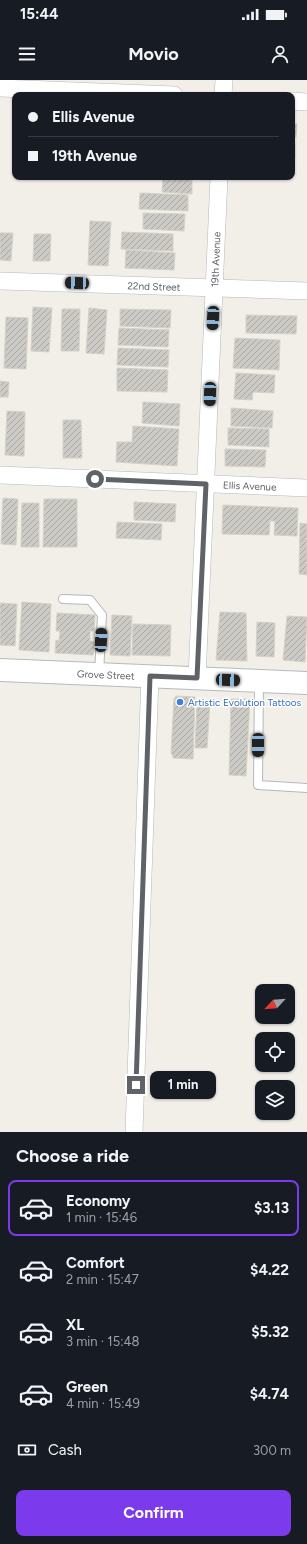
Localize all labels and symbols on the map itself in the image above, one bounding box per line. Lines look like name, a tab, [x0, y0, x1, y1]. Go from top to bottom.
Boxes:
street label: 19th Avenue	[208, 231, 223, 287]
car	[65, 277, 89, 289]
street label: 22nd Street	[127, 279, 181, 293]
car	[206, 306, 220, 330]
car	[204, 382, 216, 406]
route start	[86, 470, 104, 488]
street label: Ellis Avenue	[223, 478, 277, 493]
car	[94, 628, 108, 652]
street label: Grove Street	[77, 667, 135, 682]
car	[216, 674, 240, 686]
place label: Artistic Evolution Tattoos	[188, 696, 302, 709]
marker: Artistic Evolution Tattoos	[175, 697, 185, 707]
car	[252, 733, 264, 757]
north arrow	[255, 984, 295, 1024]
callout: 1 min	[150, 1071, 216, 1099]
route end	[127, 1076, 145, 1094]

